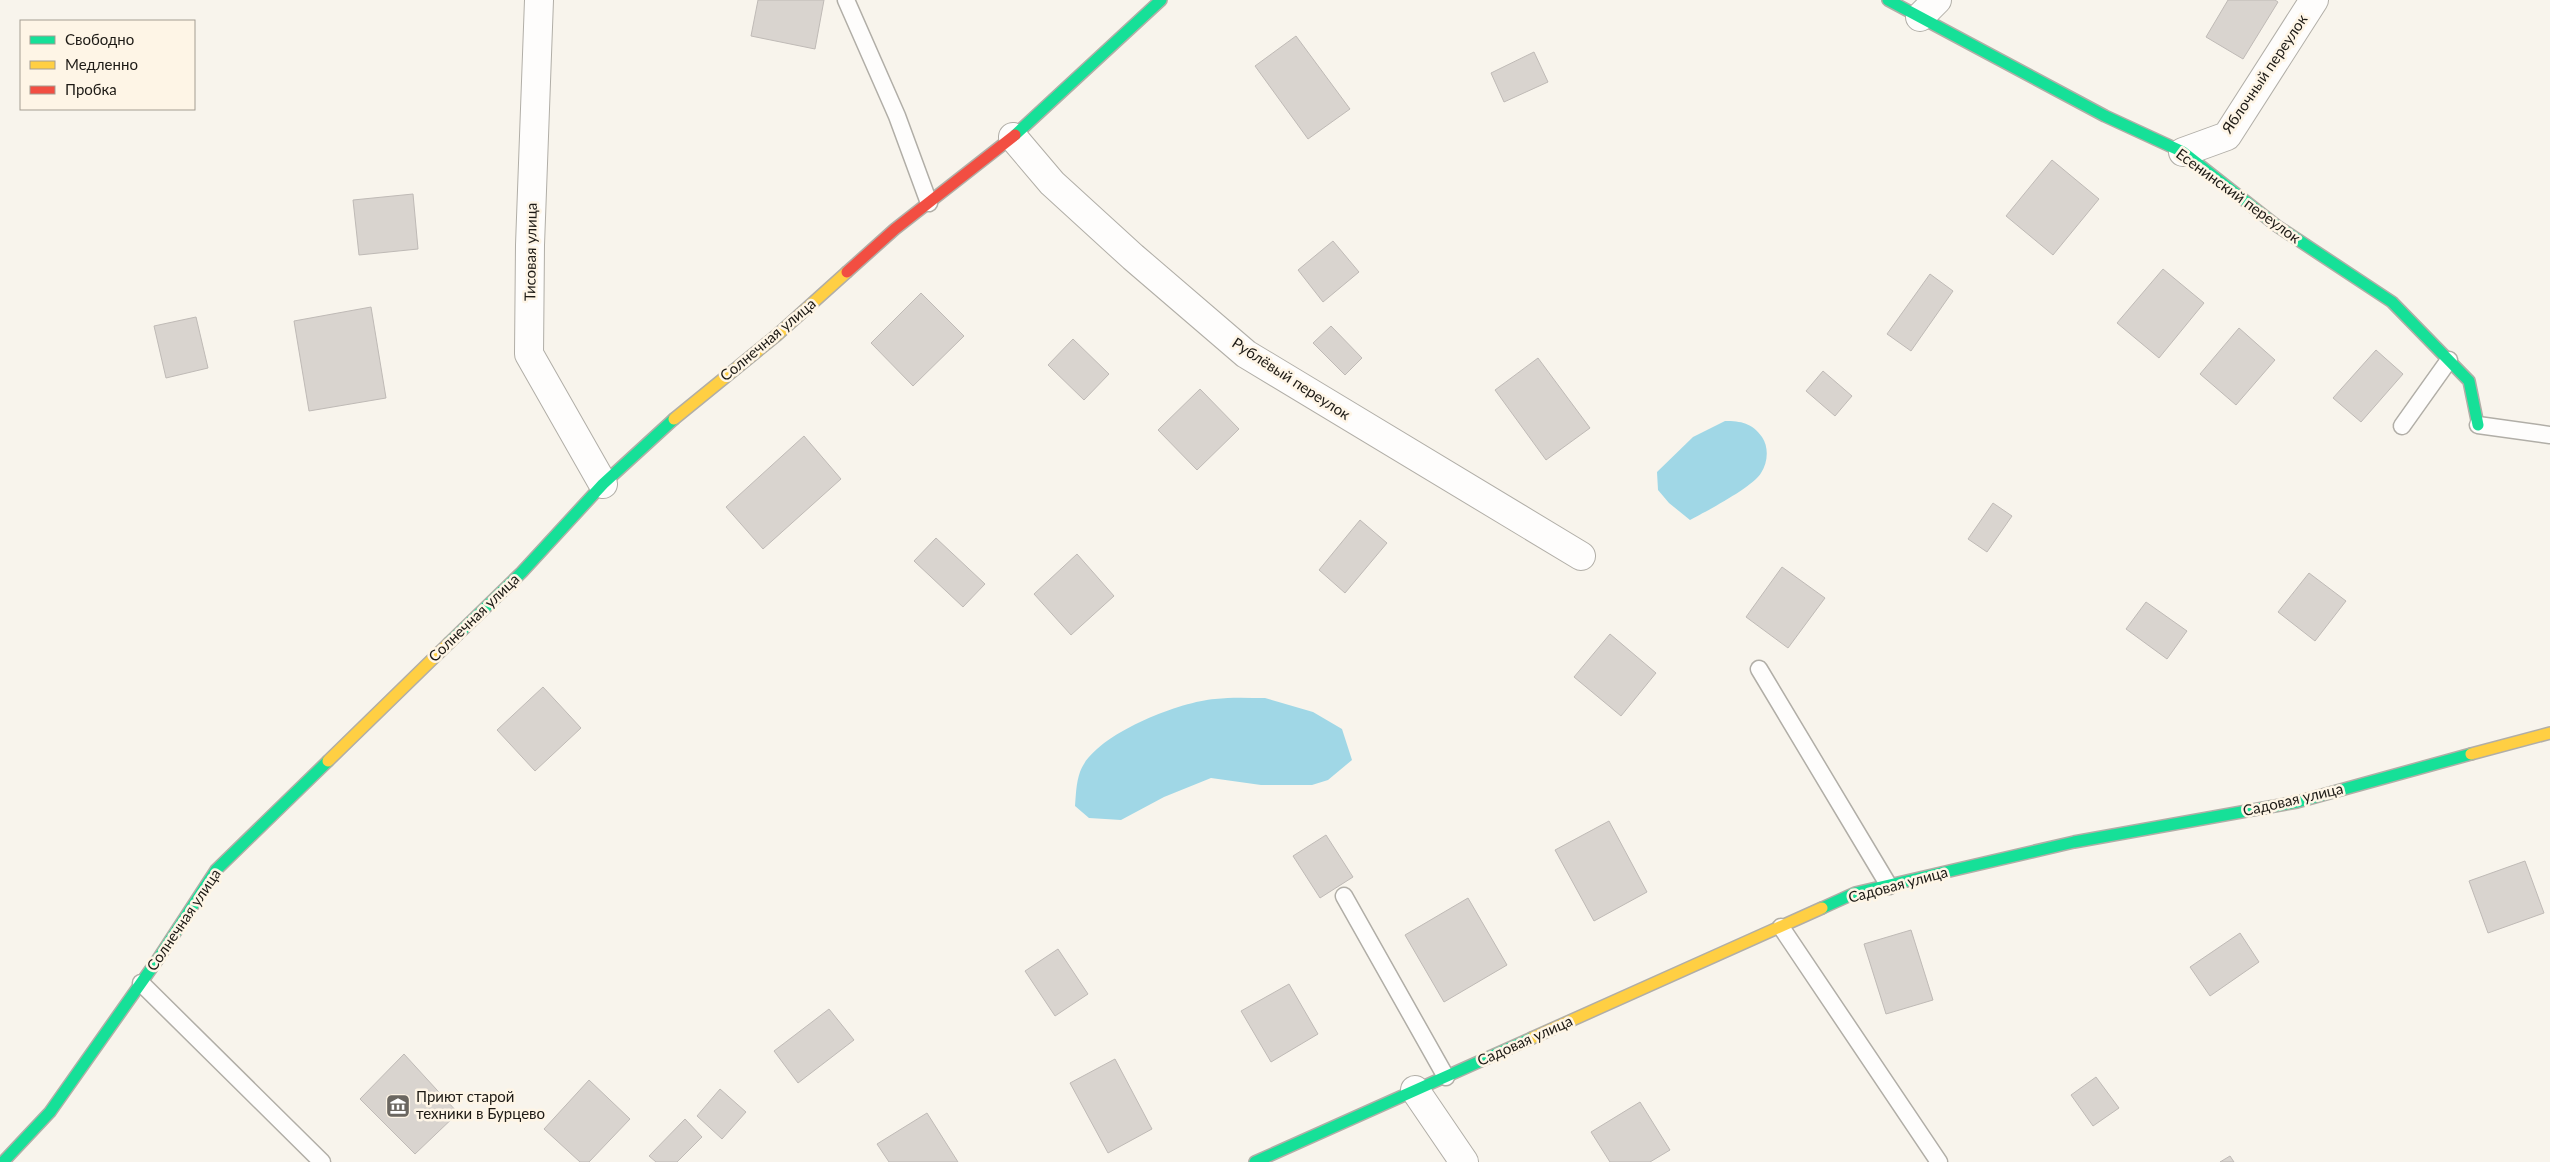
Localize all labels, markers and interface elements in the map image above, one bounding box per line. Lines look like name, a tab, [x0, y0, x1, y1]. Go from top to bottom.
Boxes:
street label: Яблочный переулок	[2217, 10, 2311, 137]
legend	[20, 20, 195, 110]
text: Свободно	[65, 30, 134, 48]
text: Медленно	[65, 55, 138, 73]
text: Пробка	[65, 80, 117, 98]
street label: Есенинский переулок	[2173, 144, 2304, 247]
street label: Тисовая улица	[520, 203, 540, 301]
street label: Солнечная улица	[716, 294, 819, 384]
street label: Рублёвый переулок	[1229, 333, 1354, 423]
street label: Солнечная улица	[424, 569, 522, 665]
street label: Садовая улица	[2241, 779, 2345, 819]
street label: Садовая улица	[1846, 862, 1949, 906]
street label: Солнечная улица	[142, 865, 224, 974]
street label: Садовая улица	[1474, 1011, 1575, 1069]
place label: Приют старой техники в Бурцево	[416, 1087, 545, 1122]
museum icon: Приют старой техники в Бурцево	[385, 1093, 411, 1119]

